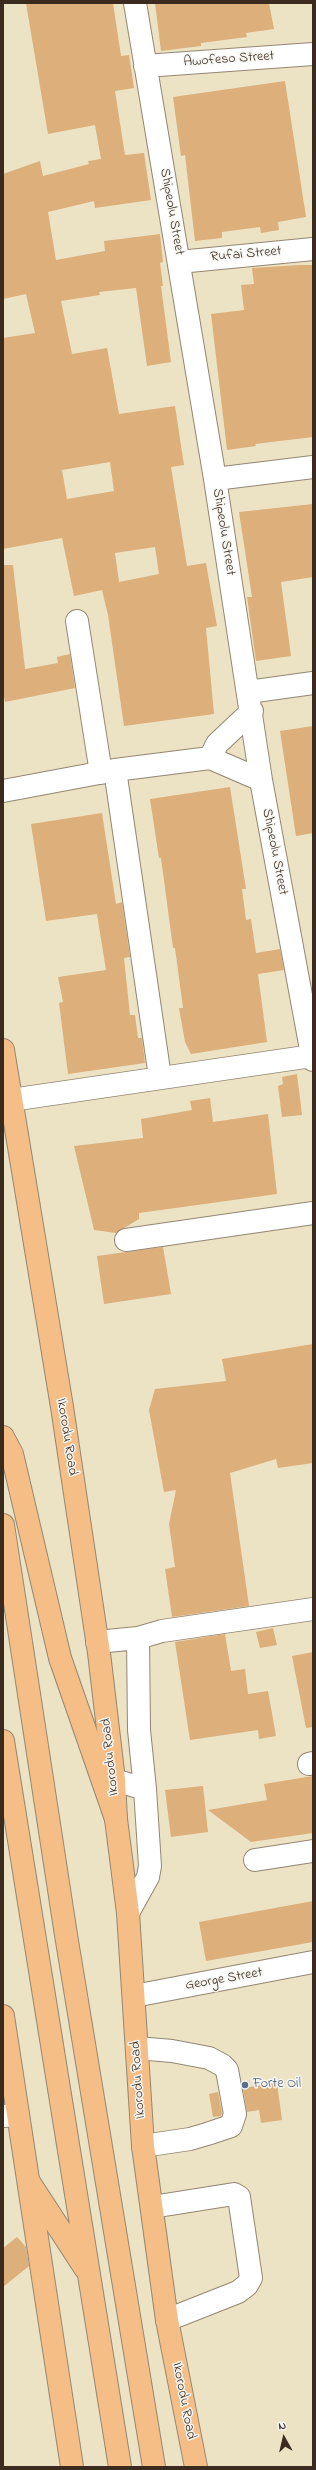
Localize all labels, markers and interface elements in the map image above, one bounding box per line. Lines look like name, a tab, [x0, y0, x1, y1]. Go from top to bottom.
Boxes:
street label: Awofeso Street	[183, 48, 275, 72]
street label: Shipeolu Street	[155, 167, 187, 257]
street label: Rufai Street	[210, 244, 282, 266]
street label: Shipeolu Street	[208, 487, 238, 577]
street label: Shipeolu Street	[257, 807, 291, 897]
street label: Ikorodu Road	[52, 1397, 80, 1477]
street label: Ikorodu Road	[99, 1717, 123, 1797]
street label: George Street	[184, 1965, 264, 1995]
street label: Ikorodu Road	[128, 2040, 150, 2120]
place label: Forte Oil	[253, 2077, 301, 2093]
marker: Forte Oil	[240, 2080, 250, 2090]
street label: Ikorodu Road	[167, 2361, 199, 2441]
north arrow	[264, 2418, 304, 2458]
text: N	[278, 2418, 287, 2435]

